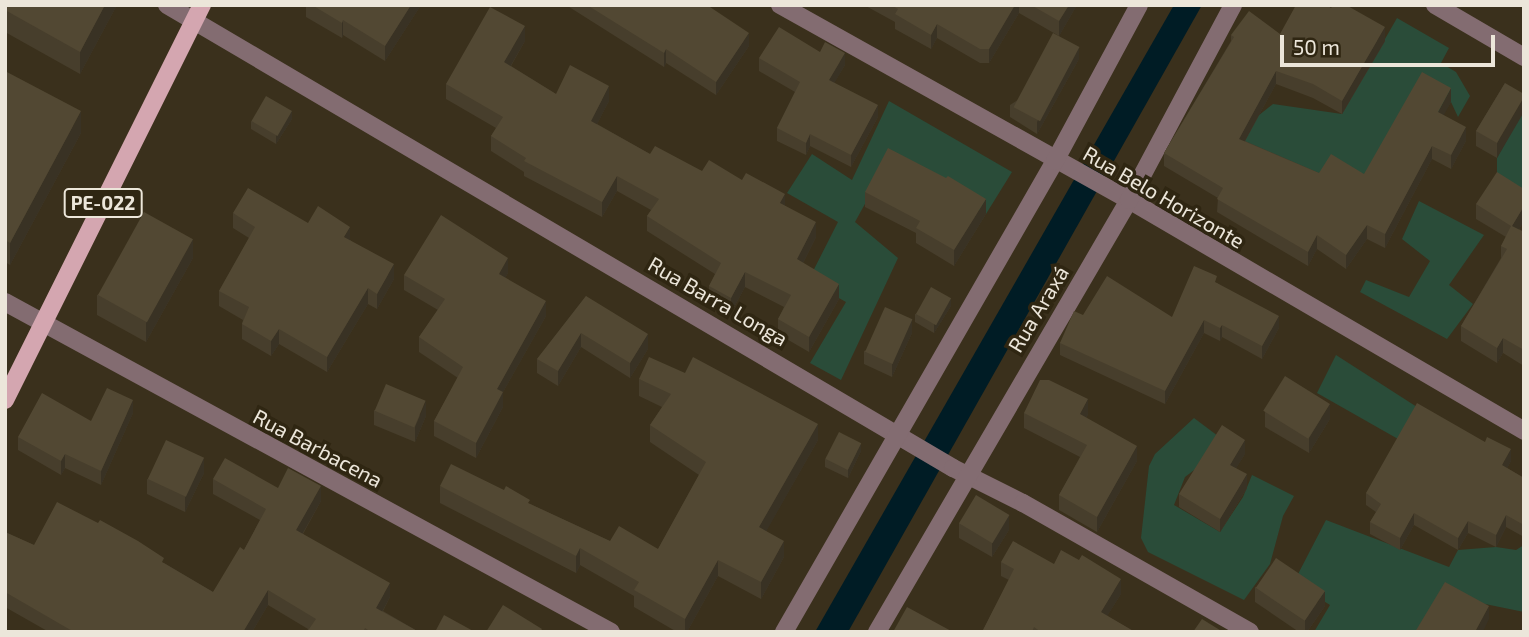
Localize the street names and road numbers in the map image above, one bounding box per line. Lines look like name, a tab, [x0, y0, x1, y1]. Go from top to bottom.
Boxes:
street label: Rua Belo Horizonte	[1079, 141, 1249, 253]
road number: PE-022	[63, 188, 143, 218]
street label: Rua Barra Longa	[644, 251, 792, 351]
street label: Rua Araxá	[1002, 261, 1074, 357]
street label: Rua Barbacena	[249, 403, 387, 493]

